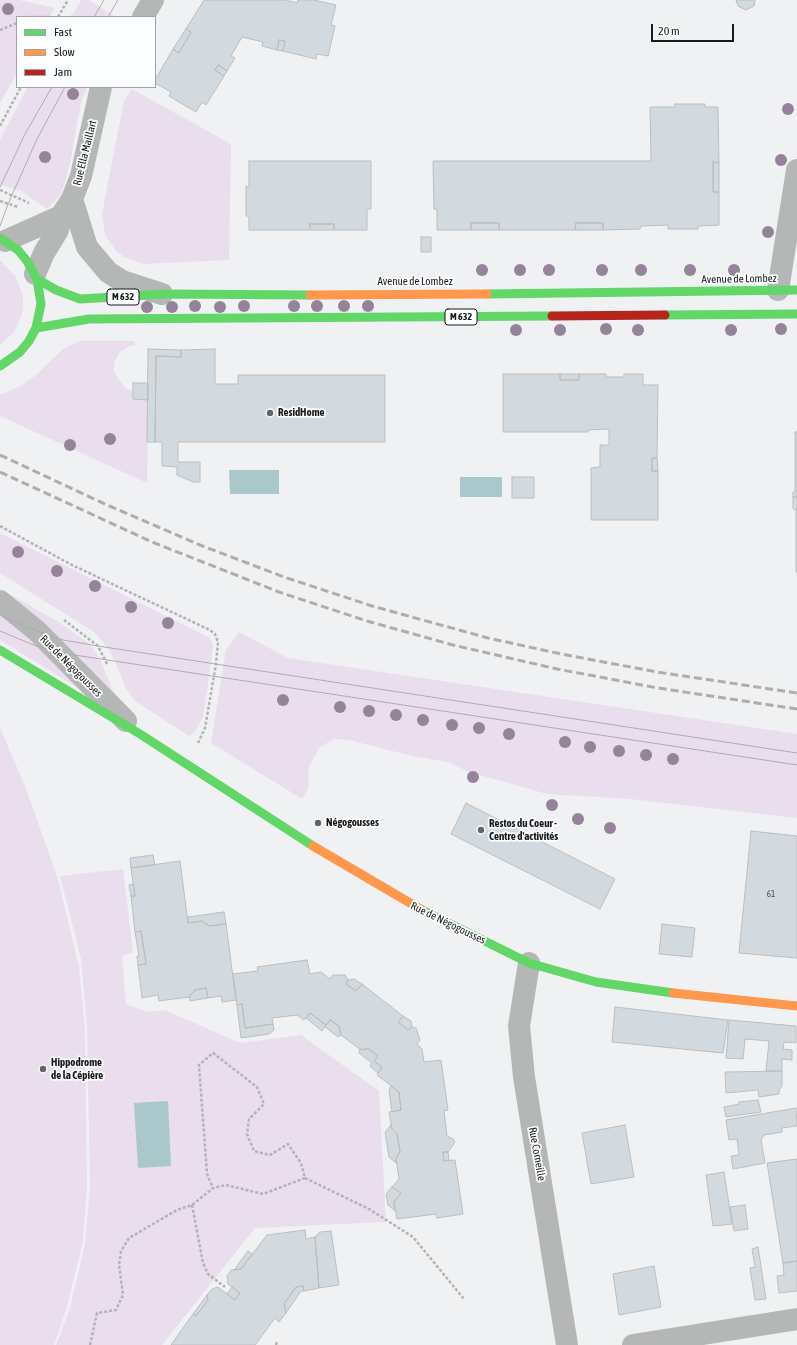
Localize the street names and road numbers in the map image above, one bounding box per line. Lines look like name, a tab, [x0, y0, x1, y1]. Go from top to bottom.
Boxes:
street label: Rue Ella Maillart	[71, 119, 99, 187]
street label: Avenue de Lombez	[701, 272, 777, 286]
street label: Avenue de Lombez	[377, 275, 453, 289]
road number: M 632	[107, 289, 139, 305]
road number: M 632	[445, 309, 477, 325]
street label: Rue de Négogousses	[37, 632, 105, 700]
street label: Rue de Négogousses	[408, 899, 488, 947]
street label: Rue Corneille	[526, 1126, 548, 1182]

